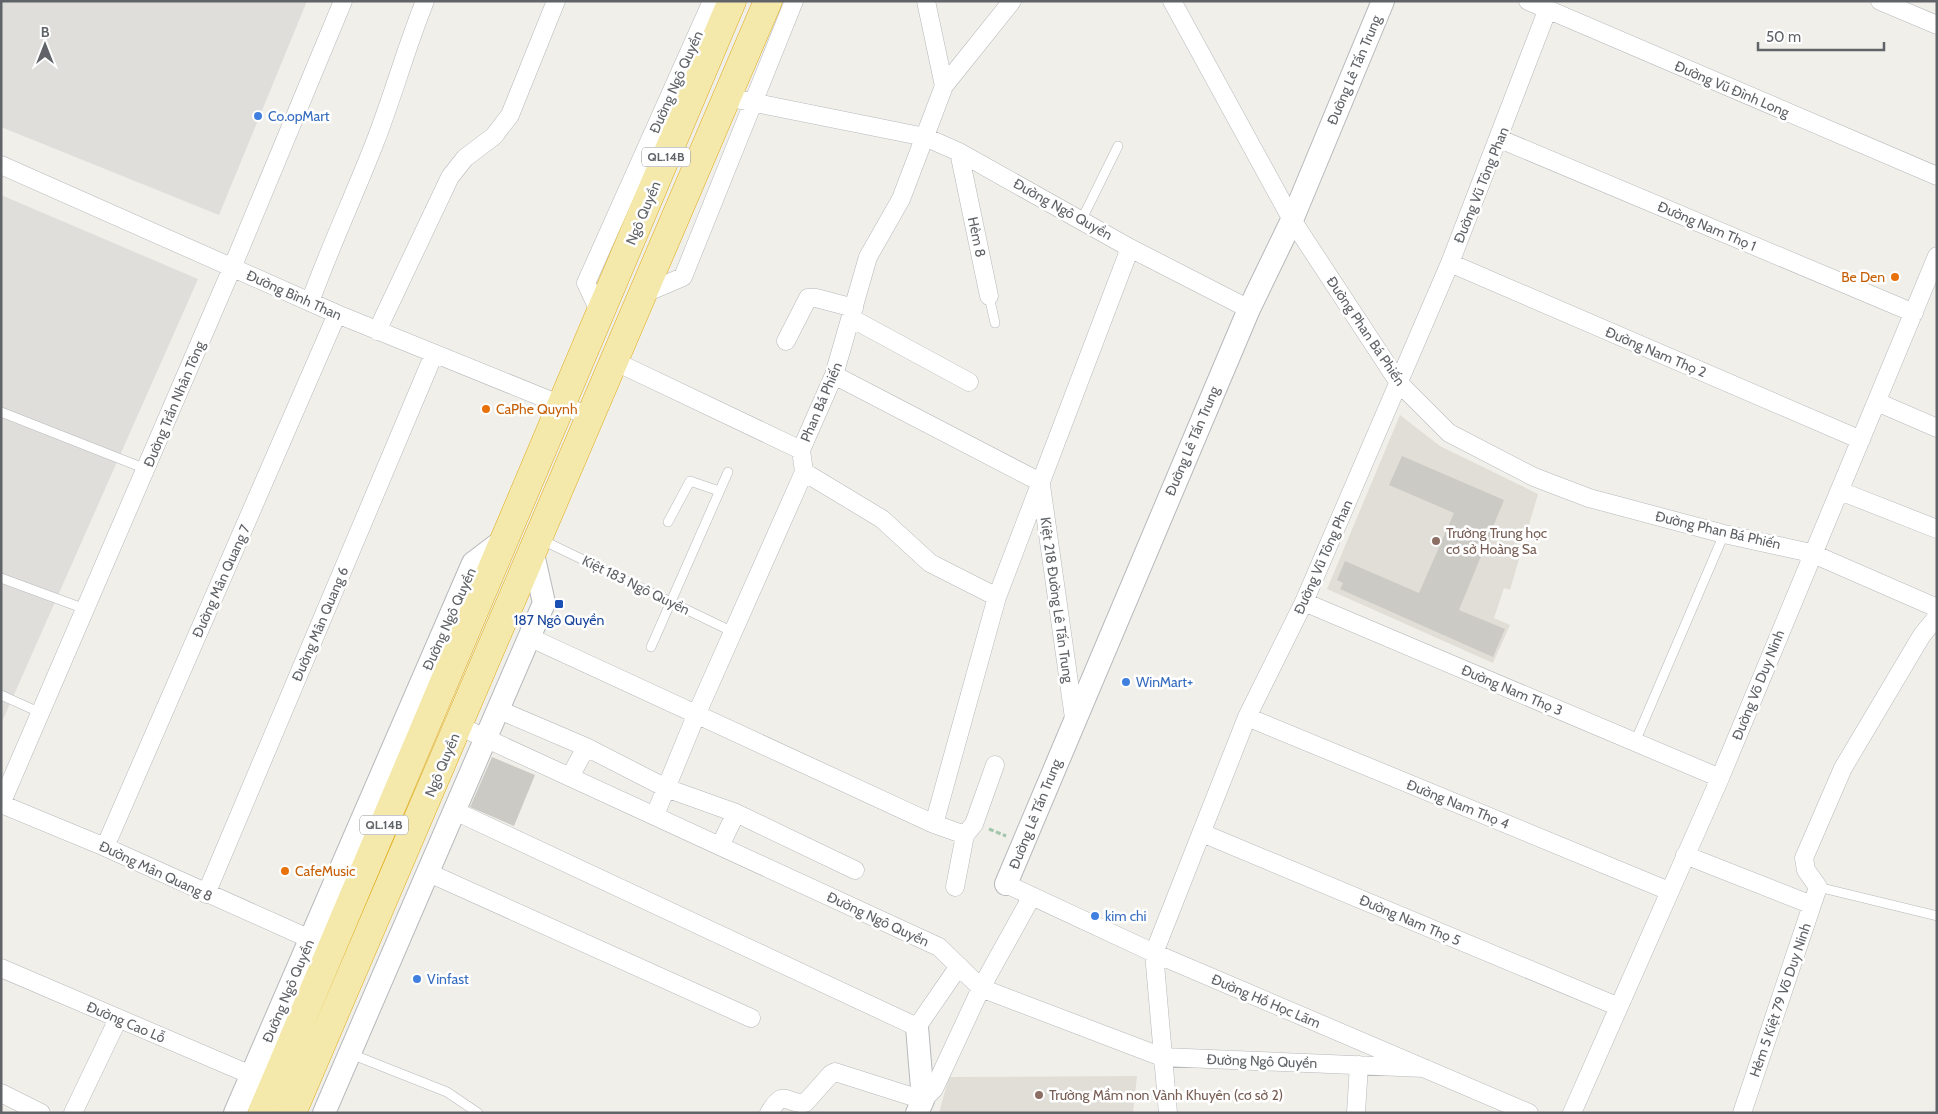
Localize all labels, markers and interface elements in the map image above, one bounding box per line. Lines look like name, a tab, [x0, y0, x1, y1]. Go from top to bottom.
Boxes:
street label: Đường Lê Tấn Trung	[1323, 11, 1386, 128]
north arrow	[20, 20, 70, 70]
scale bar	[1758, 20, 1884, 52]
text: B	[41, 23, 50, 41]
street label: Đường Ngô Quyền	[645, 28, 707, 136]
text: 50 m	[1766, 28, 1801, 46]
street label: Đường Vũ Đình Long	[1672, 57, 1793, 122]
place label: Co.opMart	[268, 107, 330, 125]
marker: Co.opMart	[252, 110, 264, 122]
street label: Đường Vũ Tông Phan	[1449, 124, 1513, 246]
road number: QL.14B	[642, 148, 690, 166]
street label: Đường Ngô Quyền	[1010, 174, 1116, 244]
street label: Ngô Quyền	[622, 178, 665, 248]
street label: Đường Nam Thọ 1	[1655, 197, 1759, 255]
street label: Hẻm 8	[964, 215, 990, 259]
street label: Đường Bình Than	[244, 266, 345, 324]
place label: Be Den	[1841, 268, 1885, 286]
marker: Be Den	[1889, 271, 1901, 283]
street label: Đường Phan Bá Phiến	[1323, 273, 1409, 389]
street label: Đường Nam Thọ 2	[1603, 323, 1709, 381]
street label: Đường Trần Nhân Tông	[139, 337, 209, 470]
street label: Phan Bá Phiến	[796, 359, 846, 445]
street label: Đường Lê Tấn Trung	[1161, 382, 1224, 499]
place label: CaPhe Quynh	[496, 400, 578, 418]
marker: CaPhe Quynh	[480, 403, 492, 415]
street label: Đường Vũ Tông Phan	[1290, 497, 1356, 617]
street label: Đường Phan Bá Phiến	[1654, 507, 1783, 553]
street label: Kiệt 218 Đường Lê Tấn Trung	[1036, 516, 1078, 685]
street label: Đường Mân Quang 7	[188, 522, 254, 640]
place label: Trường Trung học cơ sở Hoàng Sa	[1446, 524, 1547, 558]
marker: Trường Trung học cơ sở Hoàng Sa	[1430, 535, 1442, 547]
street label: Kiệt 183 Ngô Quyền	[579, 551, 693, 619]
street label: Đường Mân Quang 6	[288, 564, 352, 684]
street label: Đường Ngô Quyền	[418, 565, 480, 673]
marker: 187 Ngô Quyền	[553, 598, 565, 610]
place label: 187 Ngô Quyền	[514, 611, 605, 629]
street label: Đường Võ Duy Ninh	[1728, 627, 1788, 743]
street label: Đường Nam Thọ 3	[1459, 661, 1565, 719]
place label: WinMart+	[1136, 673, 1193, 691]
marker: WinMart+	[1120, 676, 1132, 688]
street label: Ngô Quyền	[421, 730, 464, 800]
street label: Đường Lê Tấn Trung	[1005, 755, 1066, 872]
street label: Đường Nam Thọ 4	[1404, 775, 1512, 833]
road number: QL.14B	[360, 816, 408, 834]
street label: Đường Mân Quang 8	[96, 837, 216, 905]
place label: CafeMusic	[295, 862, 355, 880]
marker: CafeMusic	[279, 865, 291, 877]
street label: Đường Ngô Quyền	[824, 887, 932, 951]
street label: Đường Nam Thọ 5	[1357, 891, 1463, 949]
place label: kim chi	[1105, 907, 1147, 925]
marker: kim chi	[1089, 910, 1101, 922]
street label: Hẻm 5 Kiệt 79 Võ Duy Ninh	[1745, 921, 1815, 1079]
street label: Đường Ngô Quyền	[258, 936, 318, 1045]
place label: Vinfast	[427, 970, 469, 988]
street label: Đường Hồ Học Lãm	[1209, 970, 1323, 1032]
marker: Vinfast	[411, 973, 423, 985]
street label: Đường Cao Lỗ	[84, 997, 168, 1047]
street label: Đường Ngô Quyền	[1206, 1050, 1318, 1072]
place label: Trường Mầm non Vành Khuyên (cơ sở 2)	[1049, 1086, 1283, 1104]
marker: Trường Mầm non Vành Khuyên (cơ sở 2)	[1033, 1089, 1045, 1101]

